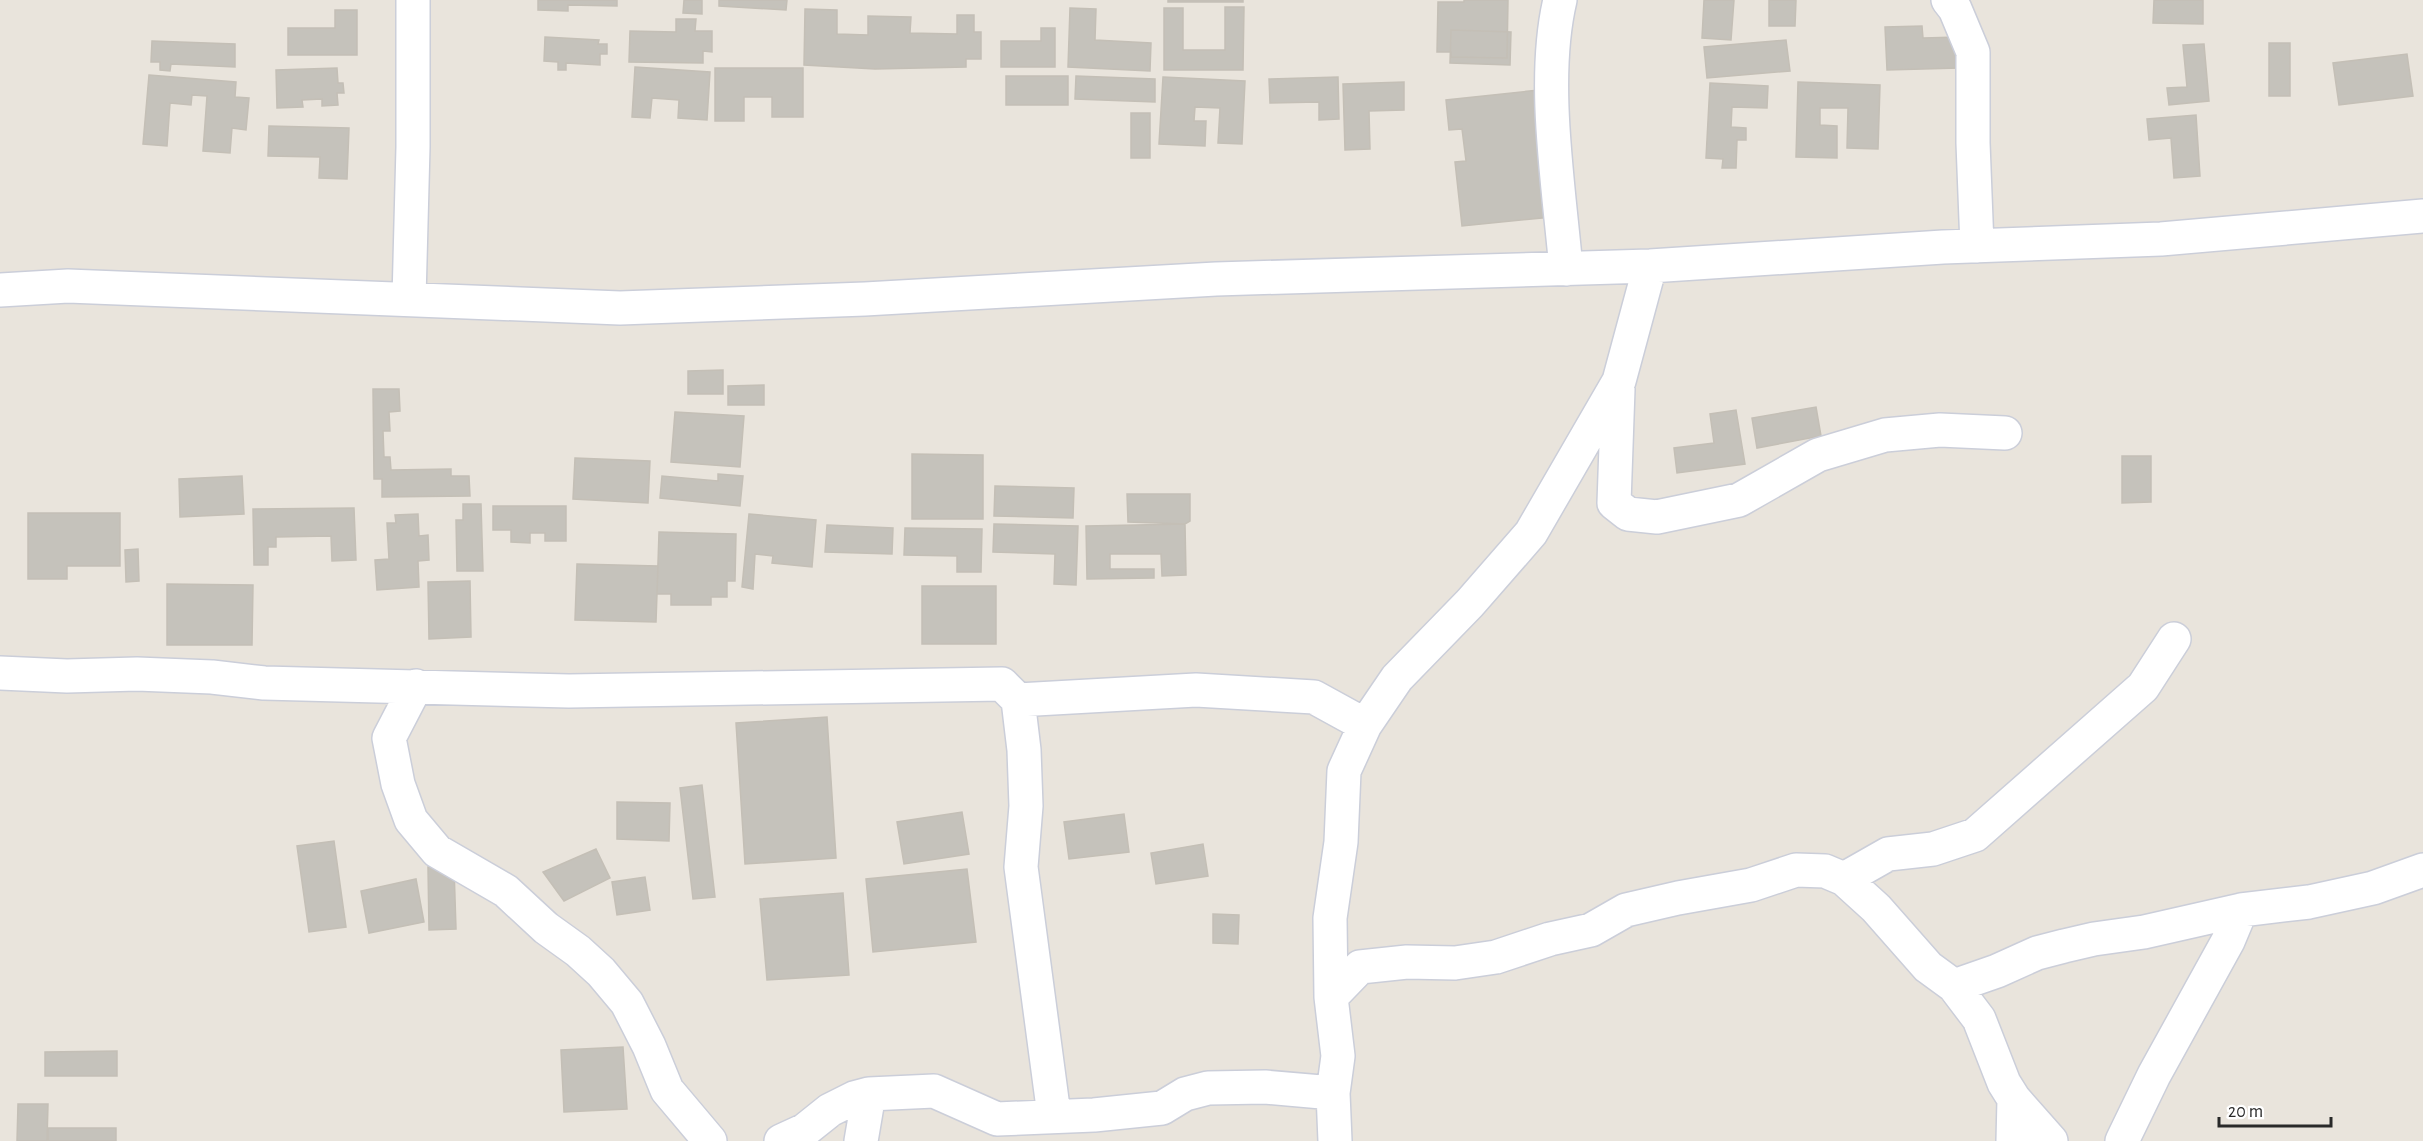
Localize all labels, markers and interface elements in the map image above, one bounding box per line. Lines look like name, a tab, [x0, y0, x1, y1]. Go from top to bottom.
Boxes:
scale bar	[2219, 1090, 2332, 1128]
text: 20 m	[2228, 1103, 2263, 1121]

